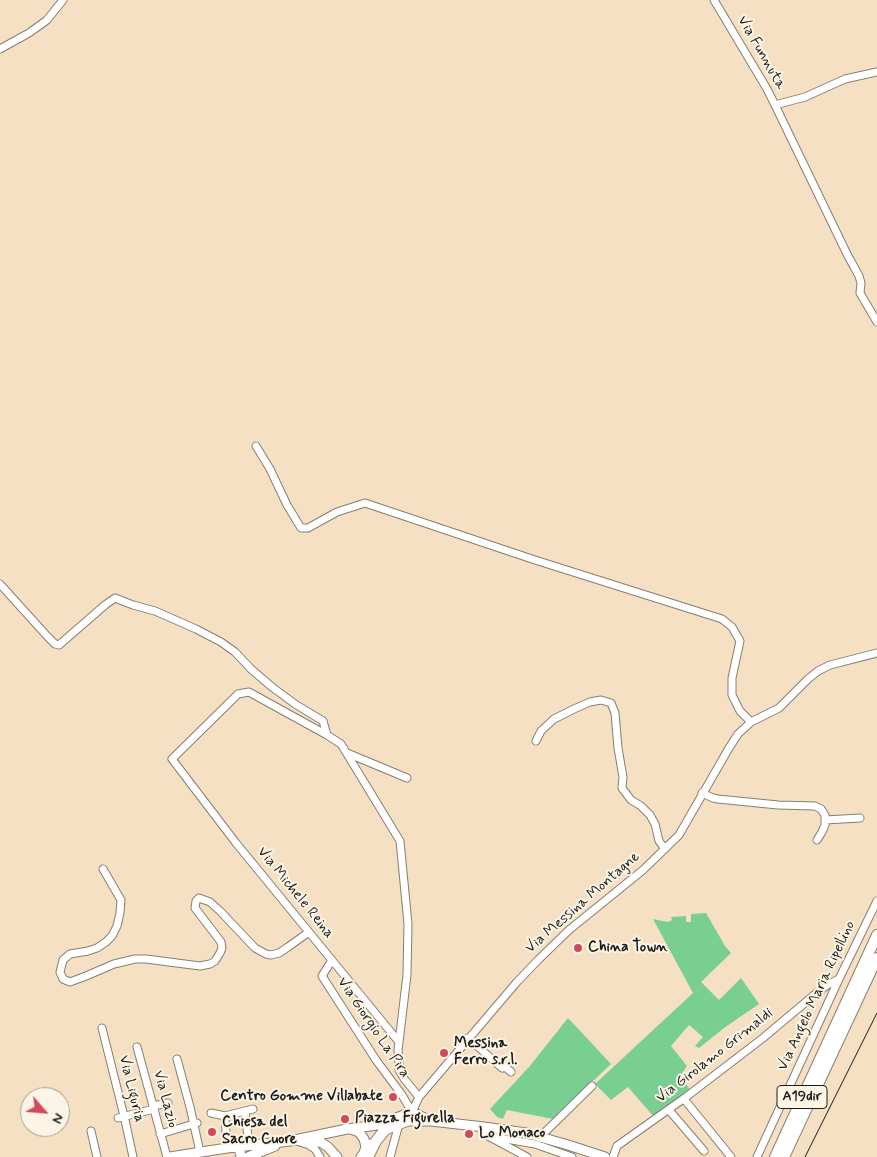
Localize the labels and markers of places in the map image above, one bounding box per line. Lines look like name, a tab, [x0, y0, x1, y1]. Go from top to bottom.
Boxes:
place label: China Town	[588, 939, 668, 957]
marker: China Town	[572, 942, 584, 954]
place label: Messina Ferro s.r.l.	[454, 1035, 517, 1070]
marker: Messina Ferro s.r.l.	[438, 1047, 450, 1059]
place label: Centro Gomme Villabate	[220, 1088, 383, 1106]
marker: Centro Gomme Villabate	[387, 1091, 399, 1103]
place label: Piazza Figurella	[355, 1110, 455, 1128]
marker: Piazza Figurella	[339, 1113, 351, 1125]
place label: Chiesa del Sacro Cuore	[222, 1114, 297, 1149]
place label: Lo Monaco	[479, 1125, 545, 1143]
marker: Chiesa del Sacro Cuore	[206, 1126, 218, 1138]
marker: Lo Monaco	[463, 1128, 475, 1140]

